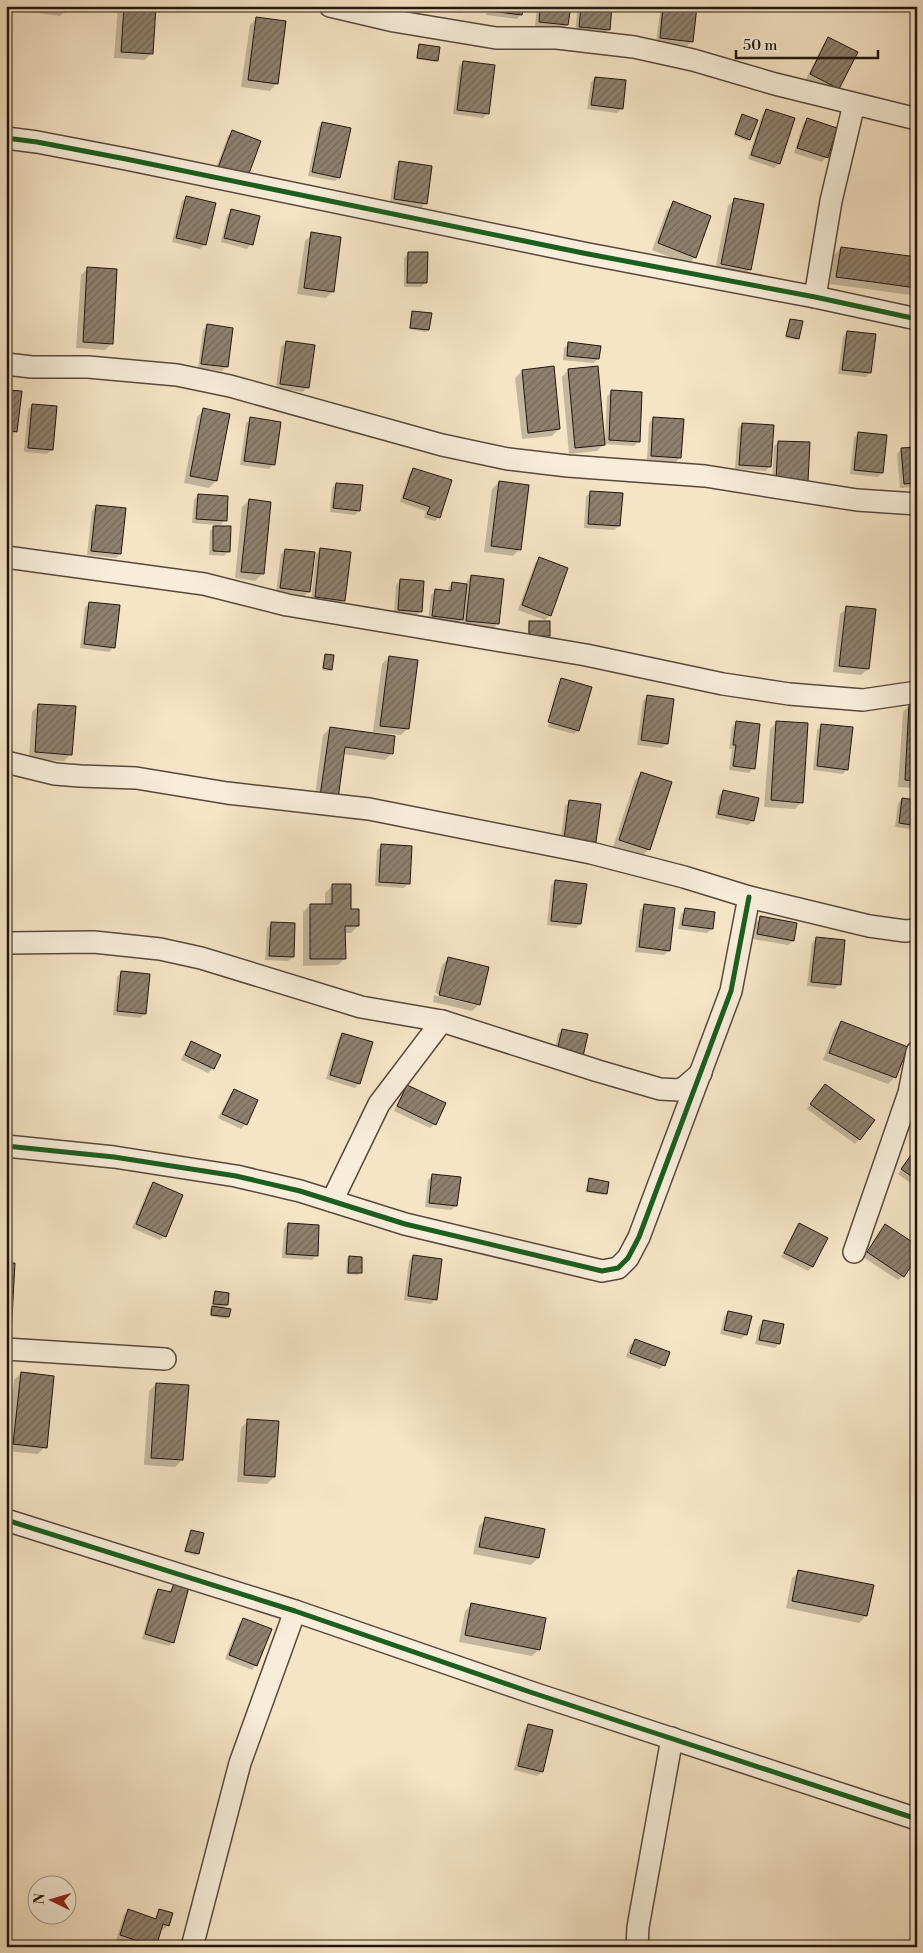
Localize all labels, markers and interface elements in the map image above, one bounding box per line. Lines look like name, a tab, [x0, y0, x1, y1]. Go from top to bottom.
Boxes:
scale bar	[736, 28, 878, 60]
text: 50 m	[743, 36, 777, 55]
north arrow	[28, 1876, 78, 1926]
text: N	[31, 1893, 49, 1905]

